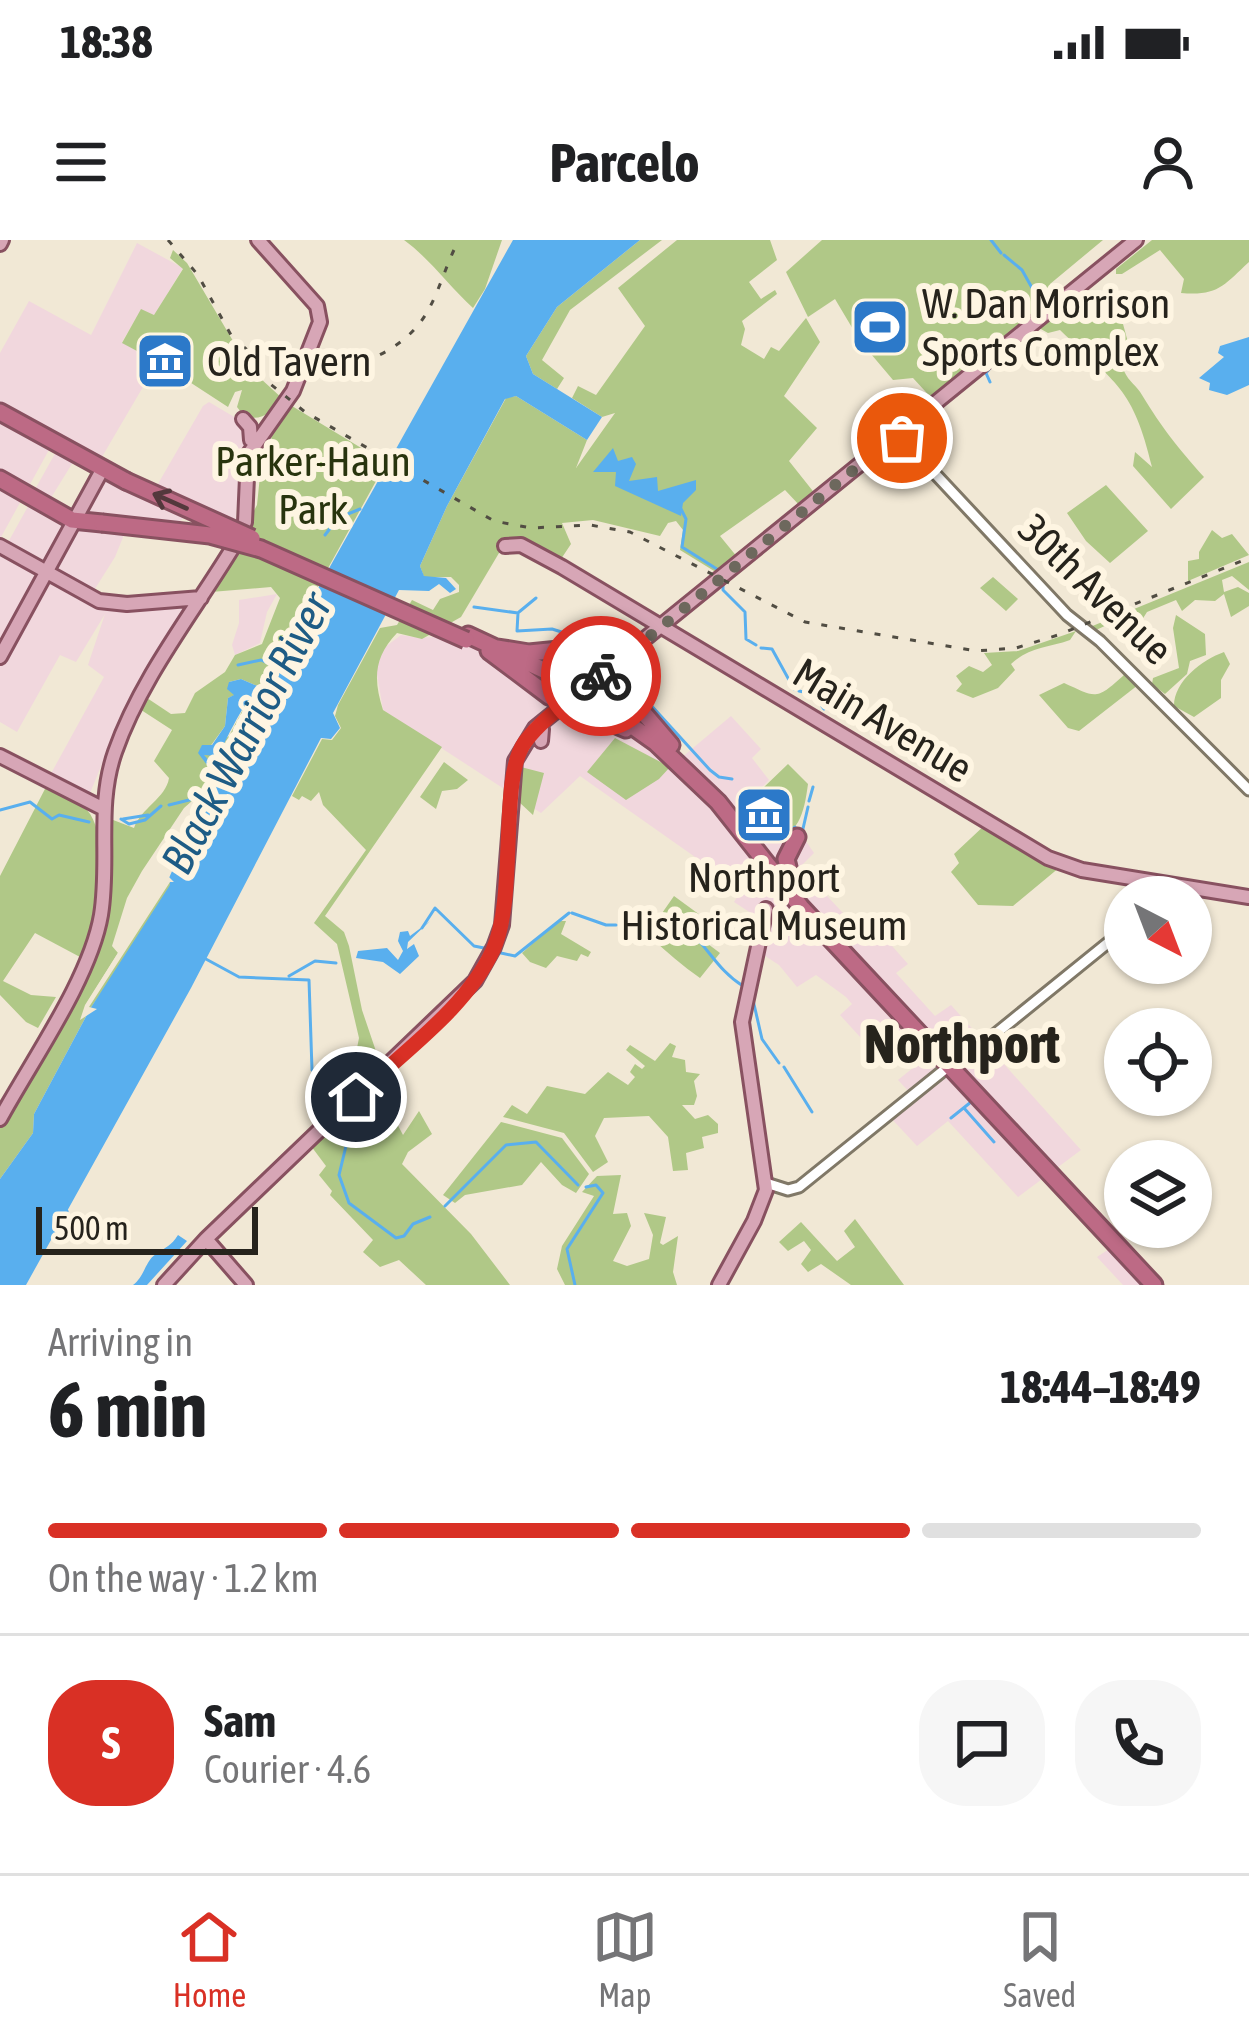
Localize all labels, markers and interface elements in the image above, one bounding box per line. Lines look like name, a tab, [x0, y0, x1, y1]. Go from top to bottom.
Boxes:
text: 18:38	[60, 16, 153, 68]
icon: menu	[48, 129, 114, 195]
icon: person	[1135, 129, 1201, 195]
text: Parcelo	[549, 132, 700, 193]
place label: W. Dan Morrison Sports Complex	[922, 279, 1170, 375]
sports icon: W. Dan Morrison Sports Complex	[849, 296, 911, 358]
museum icon: Old Tavern	[134, 330, 196, 392]
place label: Old Tavern	[207, 337, 372, 385]
pin	[851, 387, 953, 489]
icon: bag	[869, 405, 935, 471]
park label: Parker-Haun Park	[215, 437, 411, 533]
one-way arrow	[153, 488, 189, 510]
street label: 30th Avenue	[1010, 504, 1182, 674]
water label: Black Warrior River	[150, 582, 343, 882]
courier	[541, 616, 661, 736]
icon: bike	[568, 643, 634, 709]
street label: Main Avenue	[785, 648, 981, 792]
museum icon: Northport Historical Museum	[733, 784, 795, 846]
place label: Northport Historical Museum	[620, 853, 908, 949]
north arrow	[1104, 876, 1212, 984]
map controls	[1104, 876, 1212, 1248]
button: locate	[1104, 1008, 1212, 1116]
district label: Northport	[864, 1013, 1061, 1074]
pin	[305, 1046, 407, 1148]
icon: home	[323, 1064, 389, 1130]
button: layers	[1104, 1140, 1212, 1248]
scale bar	[36, 1201, 258, 1254]
text: 500 m	[54, 1209, 129, 1247]
text: Arriving in	[48, 1320, 193, 1364]
text: 18:44–18:49	[1000, 1361, 1201, 1413]
text: 6 min	[48, 1364, 207, 1454]
text: On the way · 1.2 km	[48, 1556, 319, 1600]
button: chat	[919, 1680, 1045, 1806]
button: phone	[1075, 1680, 1201, 1806]
text: Sam	[204, 1695, 276, 1747]
text: S	[102, 1717, 120, 1769]
text: Courier · 4.6	[204, 1747, 371, 1791]
tab: Home	[173, 1904, 246, 2014]
tab: Map	[592, 1904, 658, 2014]
tab: Saved	[1003, 1904, 1076, 2014]

